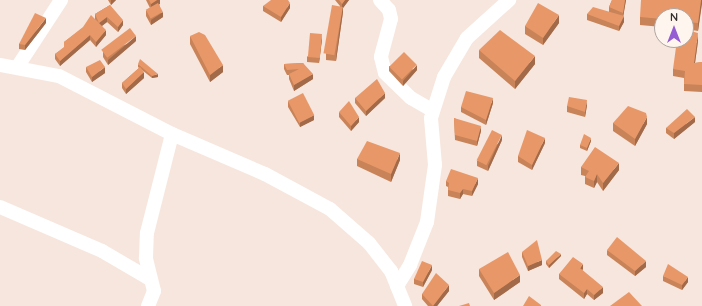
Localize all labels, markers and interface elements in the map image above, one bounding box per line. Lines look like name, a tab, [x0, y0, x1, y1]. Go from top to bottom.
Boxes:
north arrow	[654, 8, 694, 48]
text: N	[670, 10, 678, 24]

